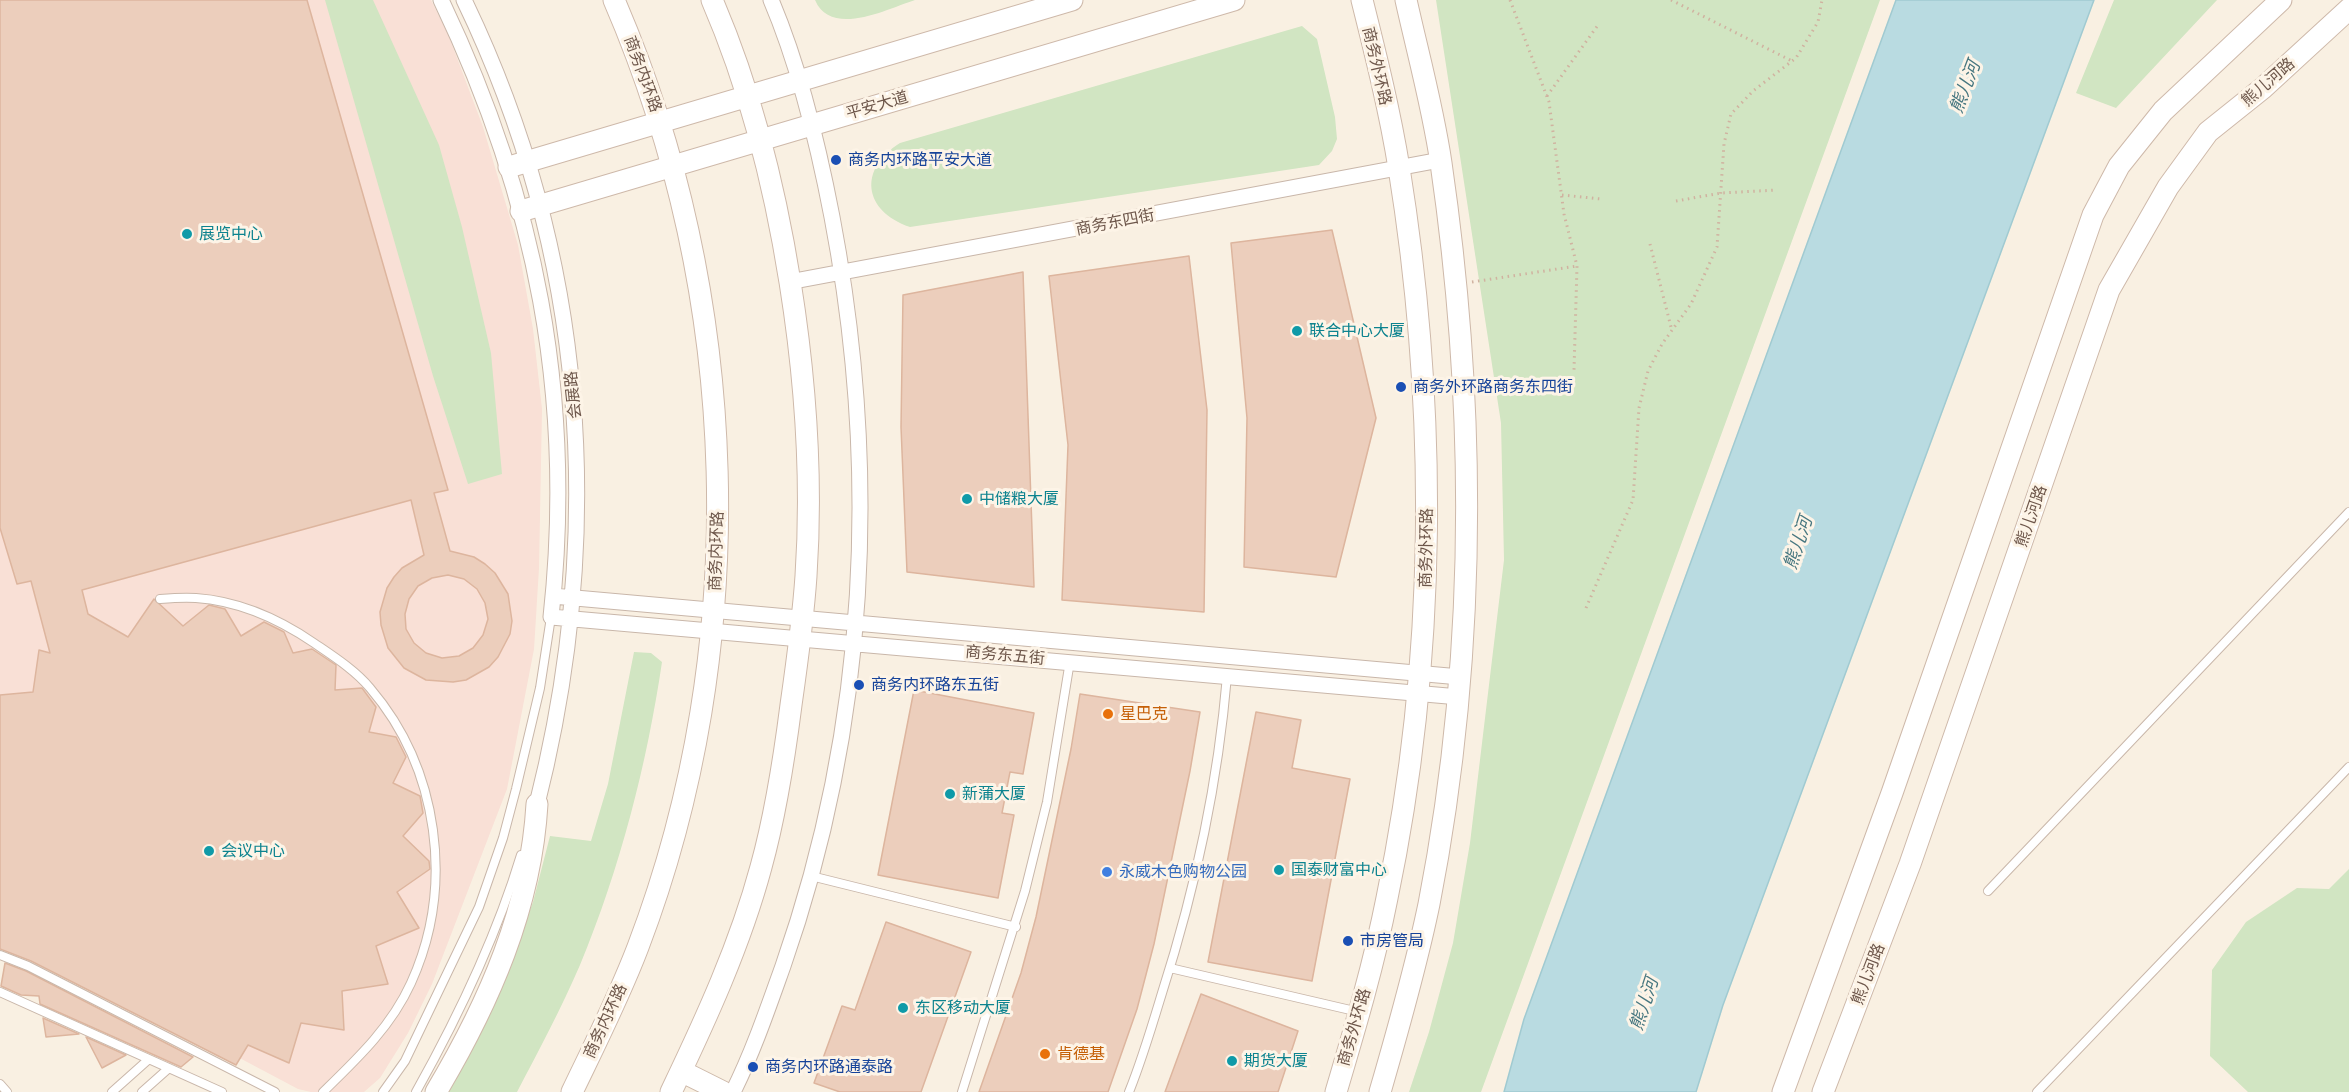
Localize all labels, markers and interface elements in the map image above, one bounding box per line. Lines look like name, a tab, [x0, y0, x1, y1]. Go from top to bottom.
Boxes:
street label: 商务外环路	[1359, 25, 1395, 107]
street label: 商务内环路	[620, 33, 666, 115]
street label: 熊儿河路	[2238, 54, 2298, 110]
water label: 熊儿河	[1945, 58, 1985, 116]
street label: 平安大道	[844, 87, 910, 123]
place label: 商务内环路平安大道	[848, 150, 992, 170]
marker: 商务内环路平安大道	[829, 153, 843, 167]
street label: 商务东四街	[1074, 205, 1156, 239]
place label: 展览中心	[199, 224, 263, 244]
marker: 展览中心	[180, 227, 194, 241]
place label: 联合中心大厦	[1309, 321, 1405, 341]
marker: 联合中心大厦	[1290, 324, 1304, 338]
street label: 会展路	[561, 370, 585, 420]
place label: 商务外环路商务东四街	[1413, 377, 1573, 397]
marker: 商务外环路商务东四街	[1394, 380, 1408, 394]
street label: 熊儿河路	[2012, 483, 2050, 549]
place label: 中储粮大厦	[979, 489, 1059, 509]
marker: 中储粮大厦	[960, 492, 974, 506]
street label: 商务外环路	[1416, 508, 1436, 588]
street label: 商务内环路	[705, 511, 727, 591]
water label: 熊儿河	[1779, 514, 1817, 572]
street label: 商务东五街	[964, 642, 1046, 668]
place label: 商务内环路东五街	[871, 675, 999, 695]
marker: 商务内环路东五街	[852, 678, 866, 692]
place label: 星巴克	[1120, 704, 1168, 724]
marker: 星巴克	[1101, 707, 1115, 721]
place label: 新蒲大厦	[962, 784, 1026, 804]
marker: 新蒲大厦	[943, 787, 957, 801]
place label: 会议中心	[221, 841, 285, 861]
marker: 会议中心	[202, 844, 216, 858]
place label: 国泰财富中心	[1291, 860, 1387, 880]
place label: 永威木色购物公园	[1119, 862, 1247, 882]
marker: 国泰财富中心	[1272, 863, 1286, 877]
marker: 永威木色购物公园	[1100, 865, 1114, 879]
place label: 市房管局	[1360, 931, 1424, 951]
marker: 市房管局	[1341, 934, 1355, 948]
street label: 熊儿河路	[1848, 941, 1888, 1007]
water label: 熊儿河	[1625, 975, 1663, 1033]
street label: 商务内环路	[579, 981, 631, 1061]
street label: 商务外环路	[1334, 986, 1374, 1068]
place label: 东区移动大厦	[915, 998, 1011, 1018]
marker: 东区移动大厦	[896, 1001, 910, 1015]
place label: 肯德基	[1057, 1044, 1105, 1064]
marker: 肯德基	[1038, 1047, 1052, 1061]
place label: 期货大厦	[1244, 1051, 1308, 1071]
marker: 期货大厦	[1225, 1054, 1239, 1068]
place label: 商务内环路通泰路	[765, 1057, 893, 1077]
marker: 商务内环路通泰路	[746, 1060, 760, 1074]

